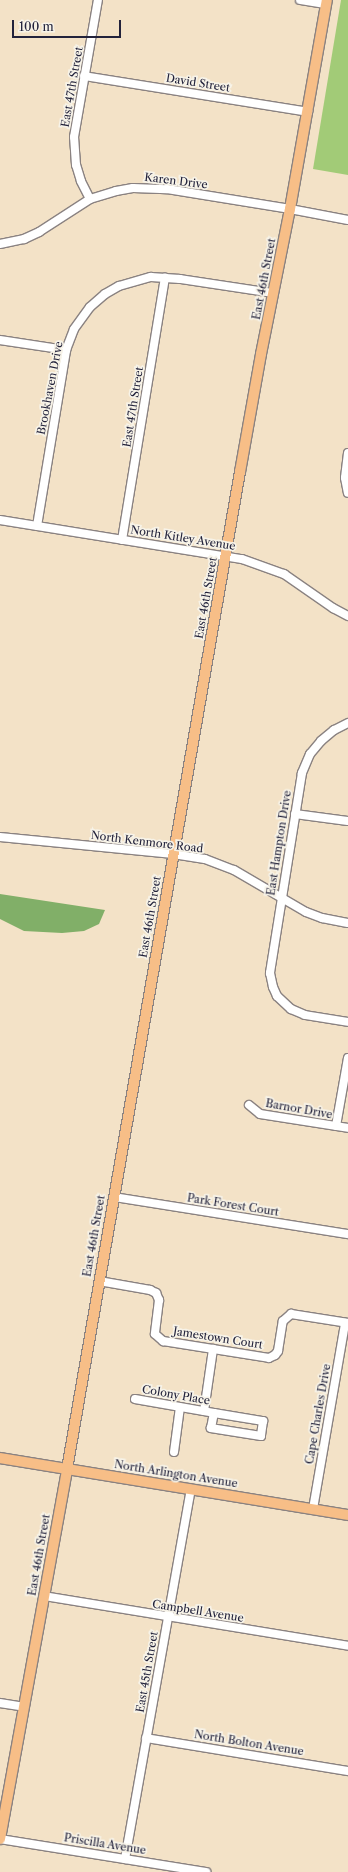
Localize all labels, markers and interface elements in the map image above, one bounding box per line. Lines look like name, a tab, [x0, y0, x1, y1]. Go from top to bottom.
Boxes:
scale bar	[14, 12, 123, 38]
text: 100 m	[19, 19, 54, 34]
street label: East 47th Street	[58, 46, 86, 128]
street label: David Street	[165, 71, 231, 95]
street label: Karen Drive	[144, 171, 208, 191]
street label: East 46th Street	[250, 237, 278, 321]
street label: Brookhaven Drive	[34, 340, 66, 436]
street label: East 47th Street	[120, 366, 146, 448]
street label: North Kitley Avenue	[129, 523, 237, 553]
street label: East 46th Street	[192, 556, 220, 640]
street label: East Hampton Drive	[264, 790, 294, 896]
street label: North Kenmore Road	[90, 829, 204, 855]
street label: East 46th Street	[136, 875, 164, 959]
street label: Barnor Drive	[264, 1097, 334, 1121]
street label: Park Forest Court	[186, 1191, 280, 1219]
street label: East 46th Street	[80, 1194, 108, 1278]
street label: Jamestown Court	[172, 1324, 264, 1352]
street label: Cape Charles Drive	[303, 1363, 333, 1465]
street label: Colony Place	[141, 1382, 211, 1408]
street label: North Arlington Avenue	[113, 1458, 239, 1490]
street label: East 46th Street	[25, 1513, 53, 1597]
street label: Campbell Avenue	[151, 1597, 245, 1625]
street label: East 45th Street	[133, 1630, 161, 1714]
street label: North Bolton Avenue	[193, 1728, 305, 1758]
street label: Priscilla Avenue	[63, 1831, 147, 1857]

